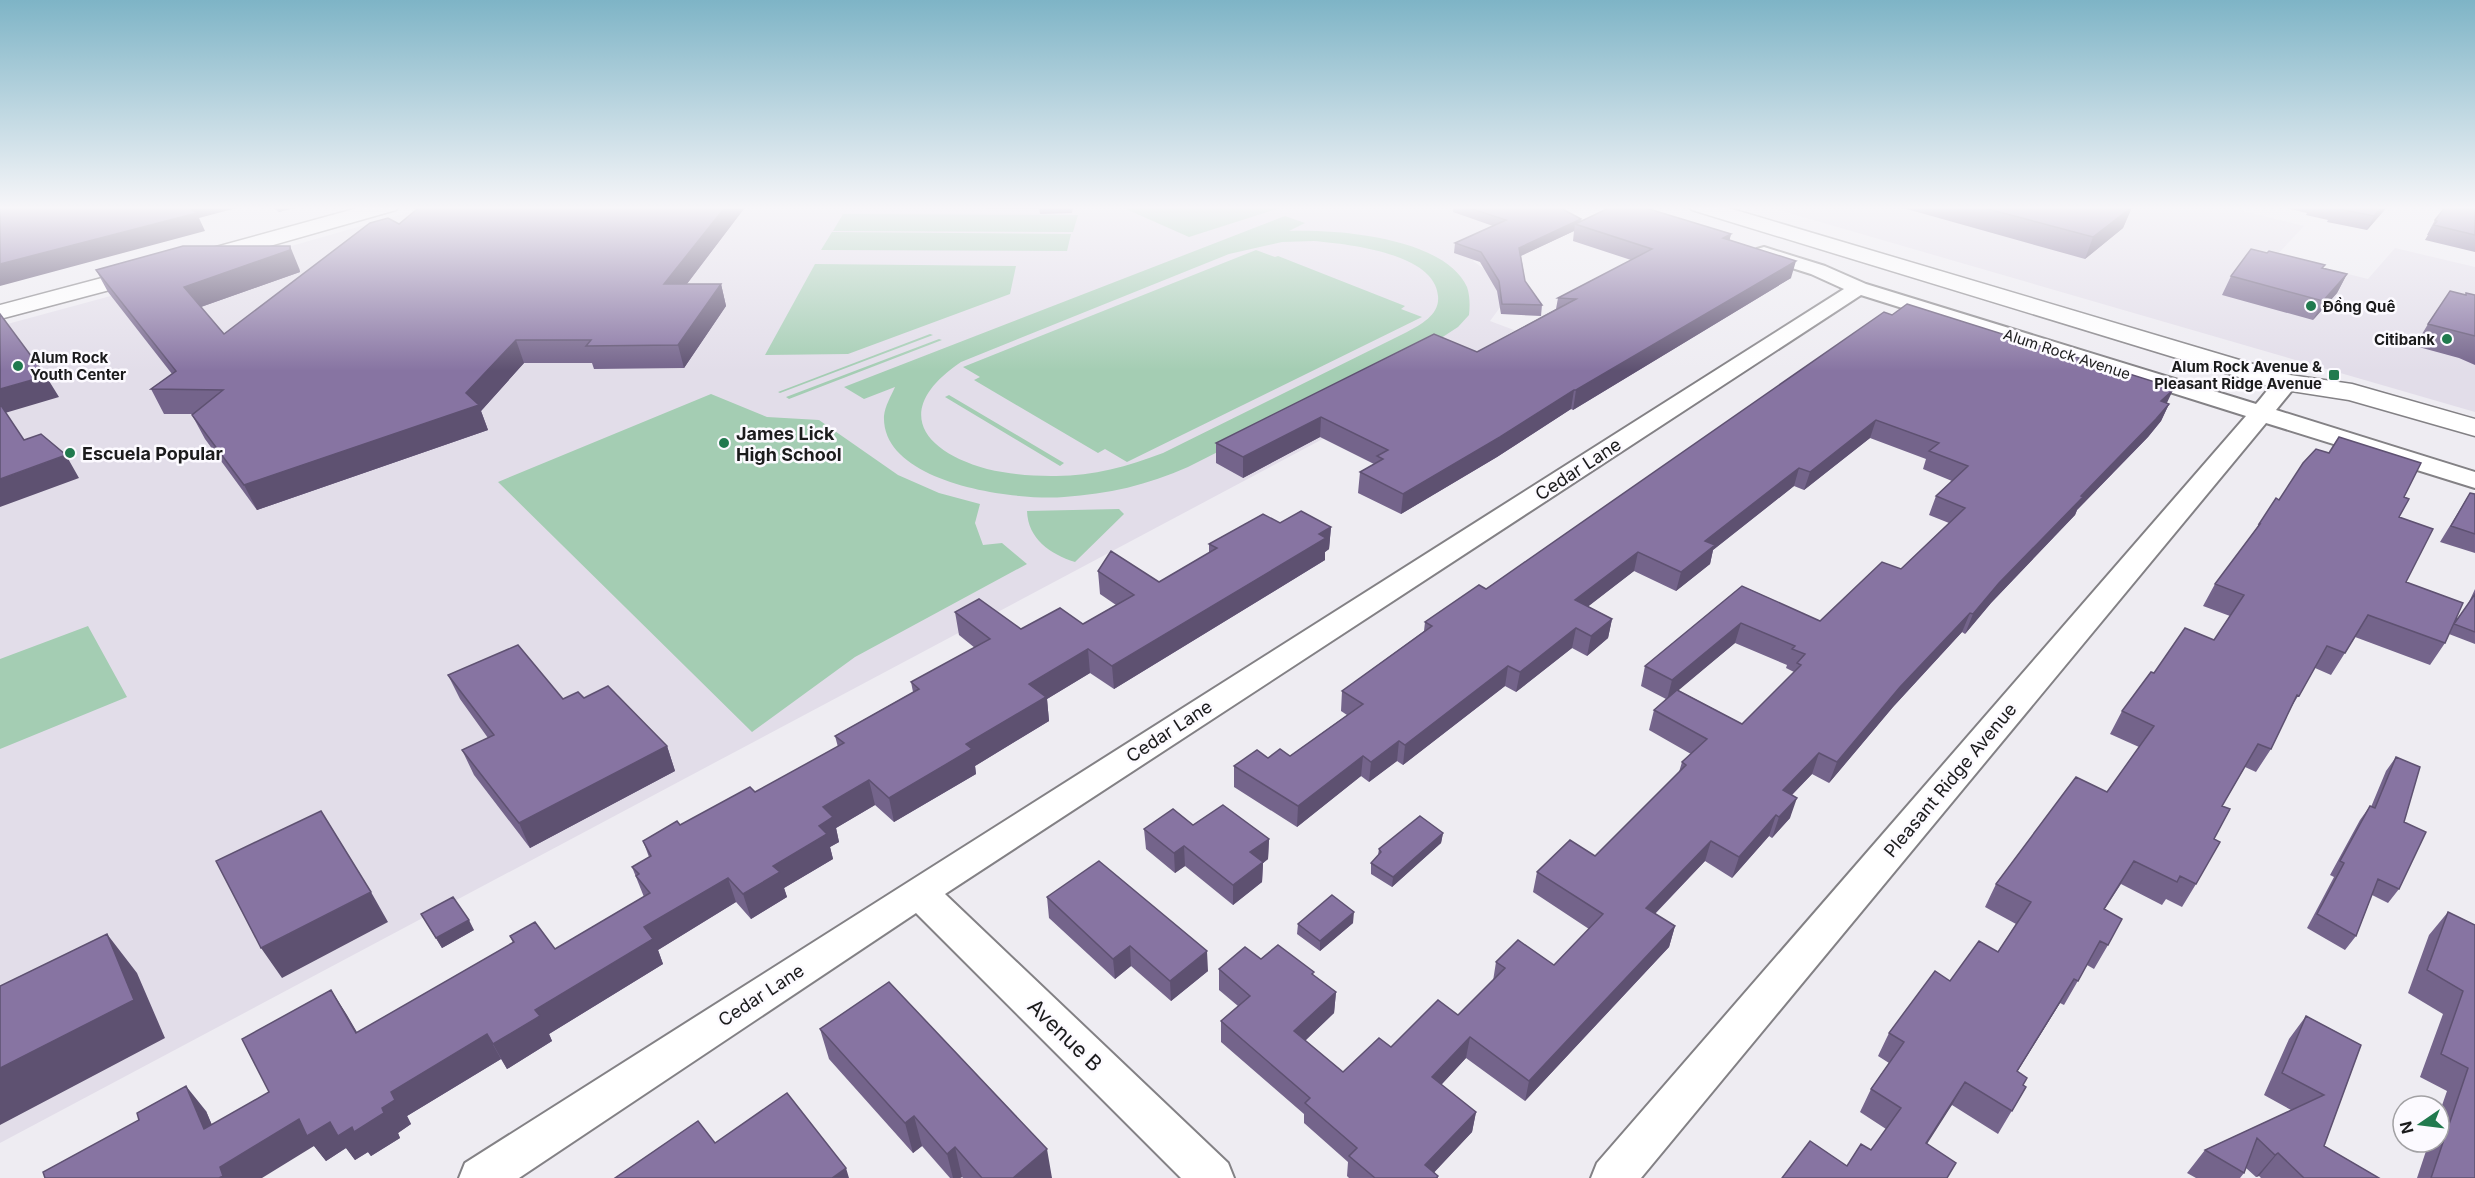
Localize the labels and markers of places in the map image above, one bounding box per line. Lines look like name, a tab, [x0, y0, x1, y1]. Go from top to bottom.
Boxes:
place label: Đồng Quê	[2323, 297, 2395, 316]
marker: Đồng Quê	[2304, 299, 2318, 313]
place label: Citibank	[2374, 330, 2435, 349]
marker: Citibank	[2440, 332, 2454, 346]
place label: Alum Rock Youth Center	[30, 348, 126, 384]
place label: Alum Rock Avenue & Pleasant Ridge Avenue	[2154, 357, 2322, 393]
marker: Alum Rock Youth Center	[11, 359, 25, 373]
marker: Alum Rock Avenue & Pleasant Ridge Avenue	[2327, 368, 2341, 382]
place label: James Lick High School	[736, 423, 842, 465]
marker: James Lick High School	[717, 436, 731, 450]
place label: Escuela Popular	[82, 443, 223, 464]
marker: Escuela Popular	[63, 446, 77, 460]

